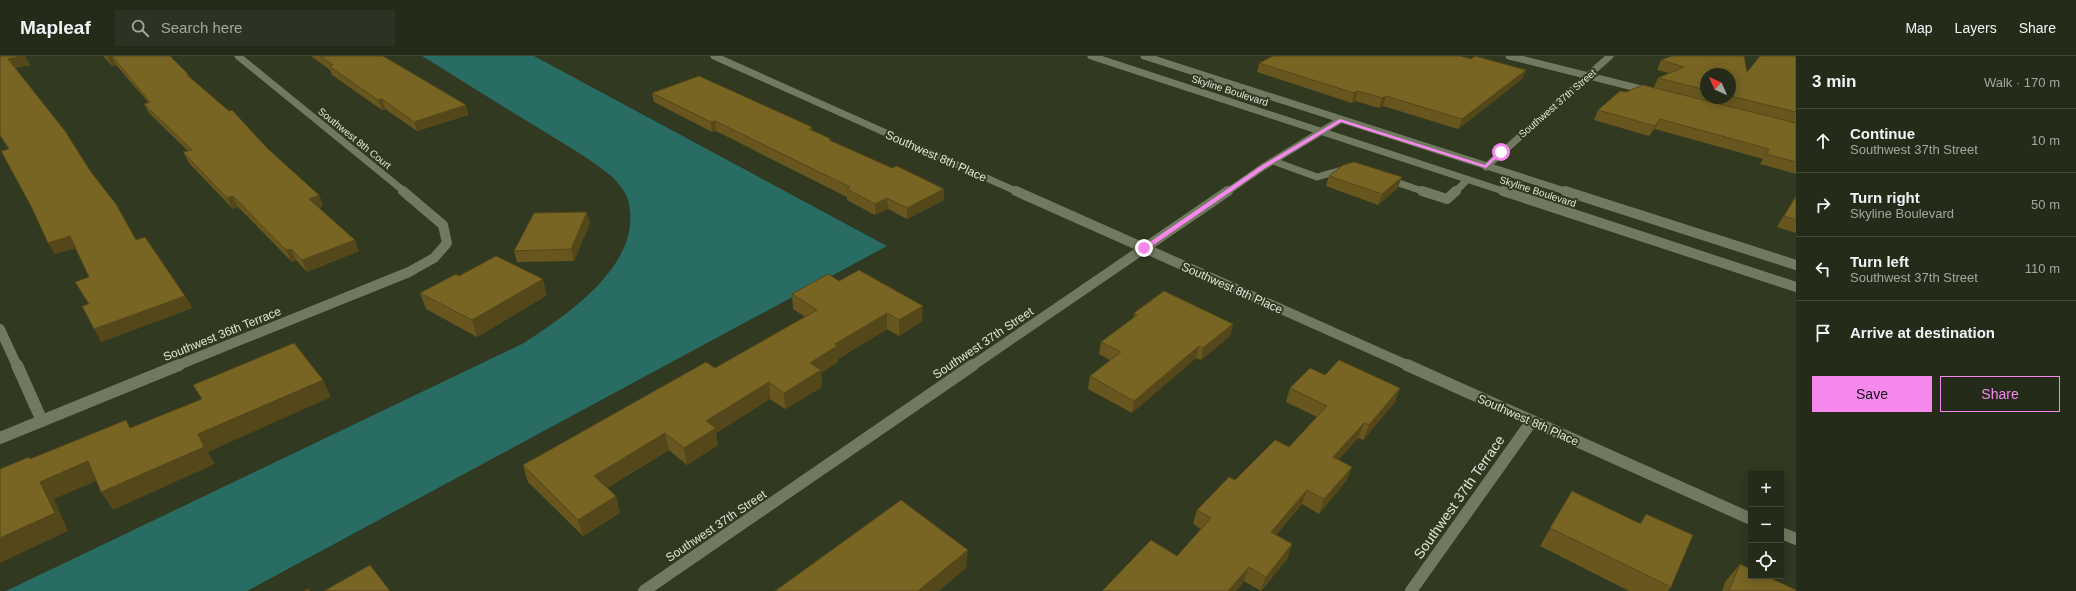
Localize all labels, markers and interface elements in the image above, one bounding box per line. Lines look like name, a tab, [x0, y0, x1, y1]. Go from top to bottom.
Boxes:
search box	[115, 10, 395, 46]
text: Mapleaf	[20, 17, 91, 38]
icon: search	[129, 17, 151, 39]
text: Search here	[161, 19, 242, 36]
text: Map	[1905, 20, 1933, 36]
text: Layers	[1955, 20, 1997, 36]
text: Share	[2019, 20, 2056, 36]
street label: Southwest 37th Street	[1517, 67, 1598, 140]
north arrow	[1700, 68, 1736, 104]
text: 3 min	[1812, 72, 1856, 91]
street label: Skyline Boulevard	[1190, 73, 1270, 108]
text: Walk · 170 m	[1984, 75, 2060, 90]
street label: Southwest 8th Court	[316, 106, 394, 171]
text: Continue	[1850, 125, 1915, 142]
street label: Southwest 8th Place	[883, 127, 989, 185]
icon: ahead	[1812, 130, 1834, 152]
text: 10 m	[2031, 133, 2060, 148]
text: Southwest 37th Street	[1850, 142, 1978, 157]
route start	[1492, 143, 1510, 161]
street label: Skyline Boulevard	[1498, 174, 1578, 209]
text: Turn right	[1850, 189, 1920, 206]
icon: right	[1812, 194, 1834, 216]
text: 50 m	[2031, 197, 2060, 212]
text: Skyline Boulevard	[1850, 206, 1954, 221]
route end	[1135, 239, 1153, 257]
text: Turn left	[1850, 253, 1909, 270]
icon: left	[1812, 258, 1834, 280]
street label: Southwest 8th Place	[1179, 259, 1285, 317]
text: 110 m	[2025, 261, 2060, 276]
text: Southwest 37th Street	[1850, 270, 1978, 285]
street label: Southwest 36th Terrace	[161, 304, 283, 364]
street label: Southwest 37th Street	[930, 304, 1036, 382]
icon: arrive	[1812, 322, 1834, 344]
text: Arrive at destination	[1850, 324, 1995, 341]
button: Save	[1812, 376, 1932, 412]
button: Share	[1940, 376, 2060, 412]
street label: Southwest 8th Place	[1475, 391, 1581, 449]
street label: Southwest 37th Terrace	[1410, 432, 1508, 562]
map controls	[1748, 471, 1784, 579]
button: +	[1748, 471, 1784, 507]
street label: Southwest 37th Street	[663, 487, 769, 565]
button: −	[1748, 507, 1784, 543]
button: locate	[1748, 543, 1784, 579]

